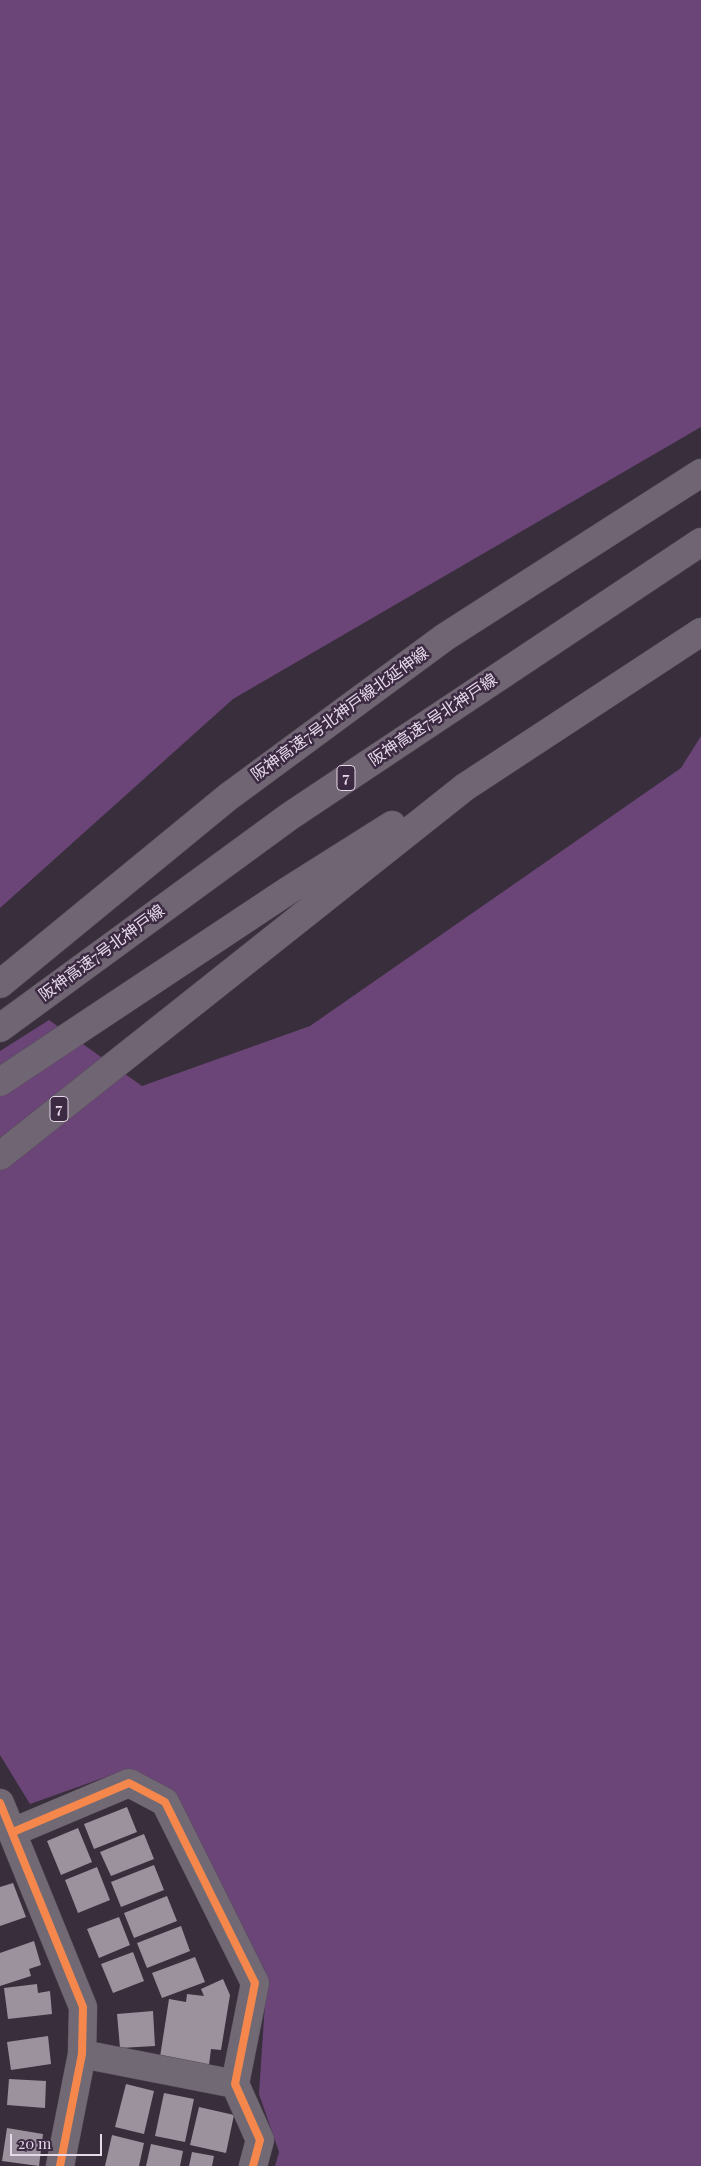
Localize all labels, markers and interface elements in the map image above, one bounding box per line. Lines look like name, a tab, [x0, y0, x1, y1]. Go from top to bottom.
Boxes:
street label: 阪神高速7号北神戸線北延伸線	[248, 643, 432, 785]
street label: 阪神高速7号北神戸線	[365, 670, 501, 770]
road number: 7	[337, 766, 355, 790]
street label: 阪神高速7号北神戸線	[35, 901, 169, 1005]
road number: 7	[50, 1096, 68, 1122]
scale bar	[12, 2124, 105, 2156]
text: 20 m	[18, 2133, 51, 2153]

